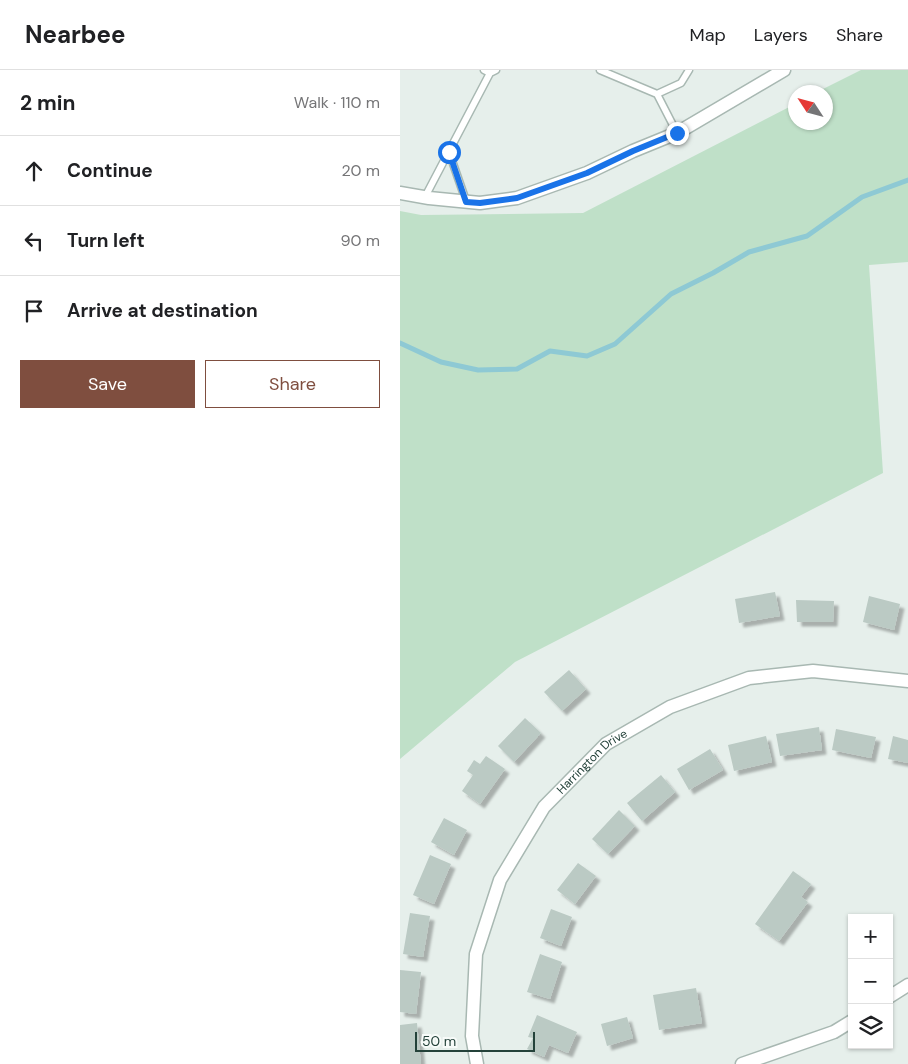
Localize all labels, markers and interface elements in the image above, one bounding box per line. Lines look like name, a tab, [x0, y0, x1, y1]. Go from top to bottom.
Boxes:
text: Nearbee	[25, 19, 125, 50]
text: Map	[690, 23, 726, 47]
text: Layers	[754, 23, 808, 47]
text: Share	[836, 23, 883, 47]
north arrow	[788, 85, 833, 130]
text: 2 min	[20, 89, 76, 117]
text: Walk · 110 m	[294, 92, 380, 113]
route end	[666, 122, 689, 145]
route start	[438, 141, 461, 164]
icon: ahead	[20, 157, 48, 185]
text: Continue	[67, 158, 153, 183]
text: 20 m	[341, 160, 380, 181]
icon: left	[20, 227, 48, 255]
text: Turn left	[67, 228, 145, 253]
text: 90 m	[340, 230, 380, 251]
icon: arrive	[20, 297, 48, 325]
text: Arrive at destination	[67, 298, 258, 323]
button: Save	[20, 360, 195, 408]
button: Share	[205, 360, 380, 408]
street label: Harrington Drive	[553, 725, 630, 797]
map controls	[848, 914, 893, 1049]
button: +	[848, 914, 893, 959]
button: −	[848, 959, 893, 1004]
button: layers	[848, 1004, 893, 1049]
scale bar	[415, 1029, 535, 1052]
text: 50 m	[422, 1032, 456, 1050]

